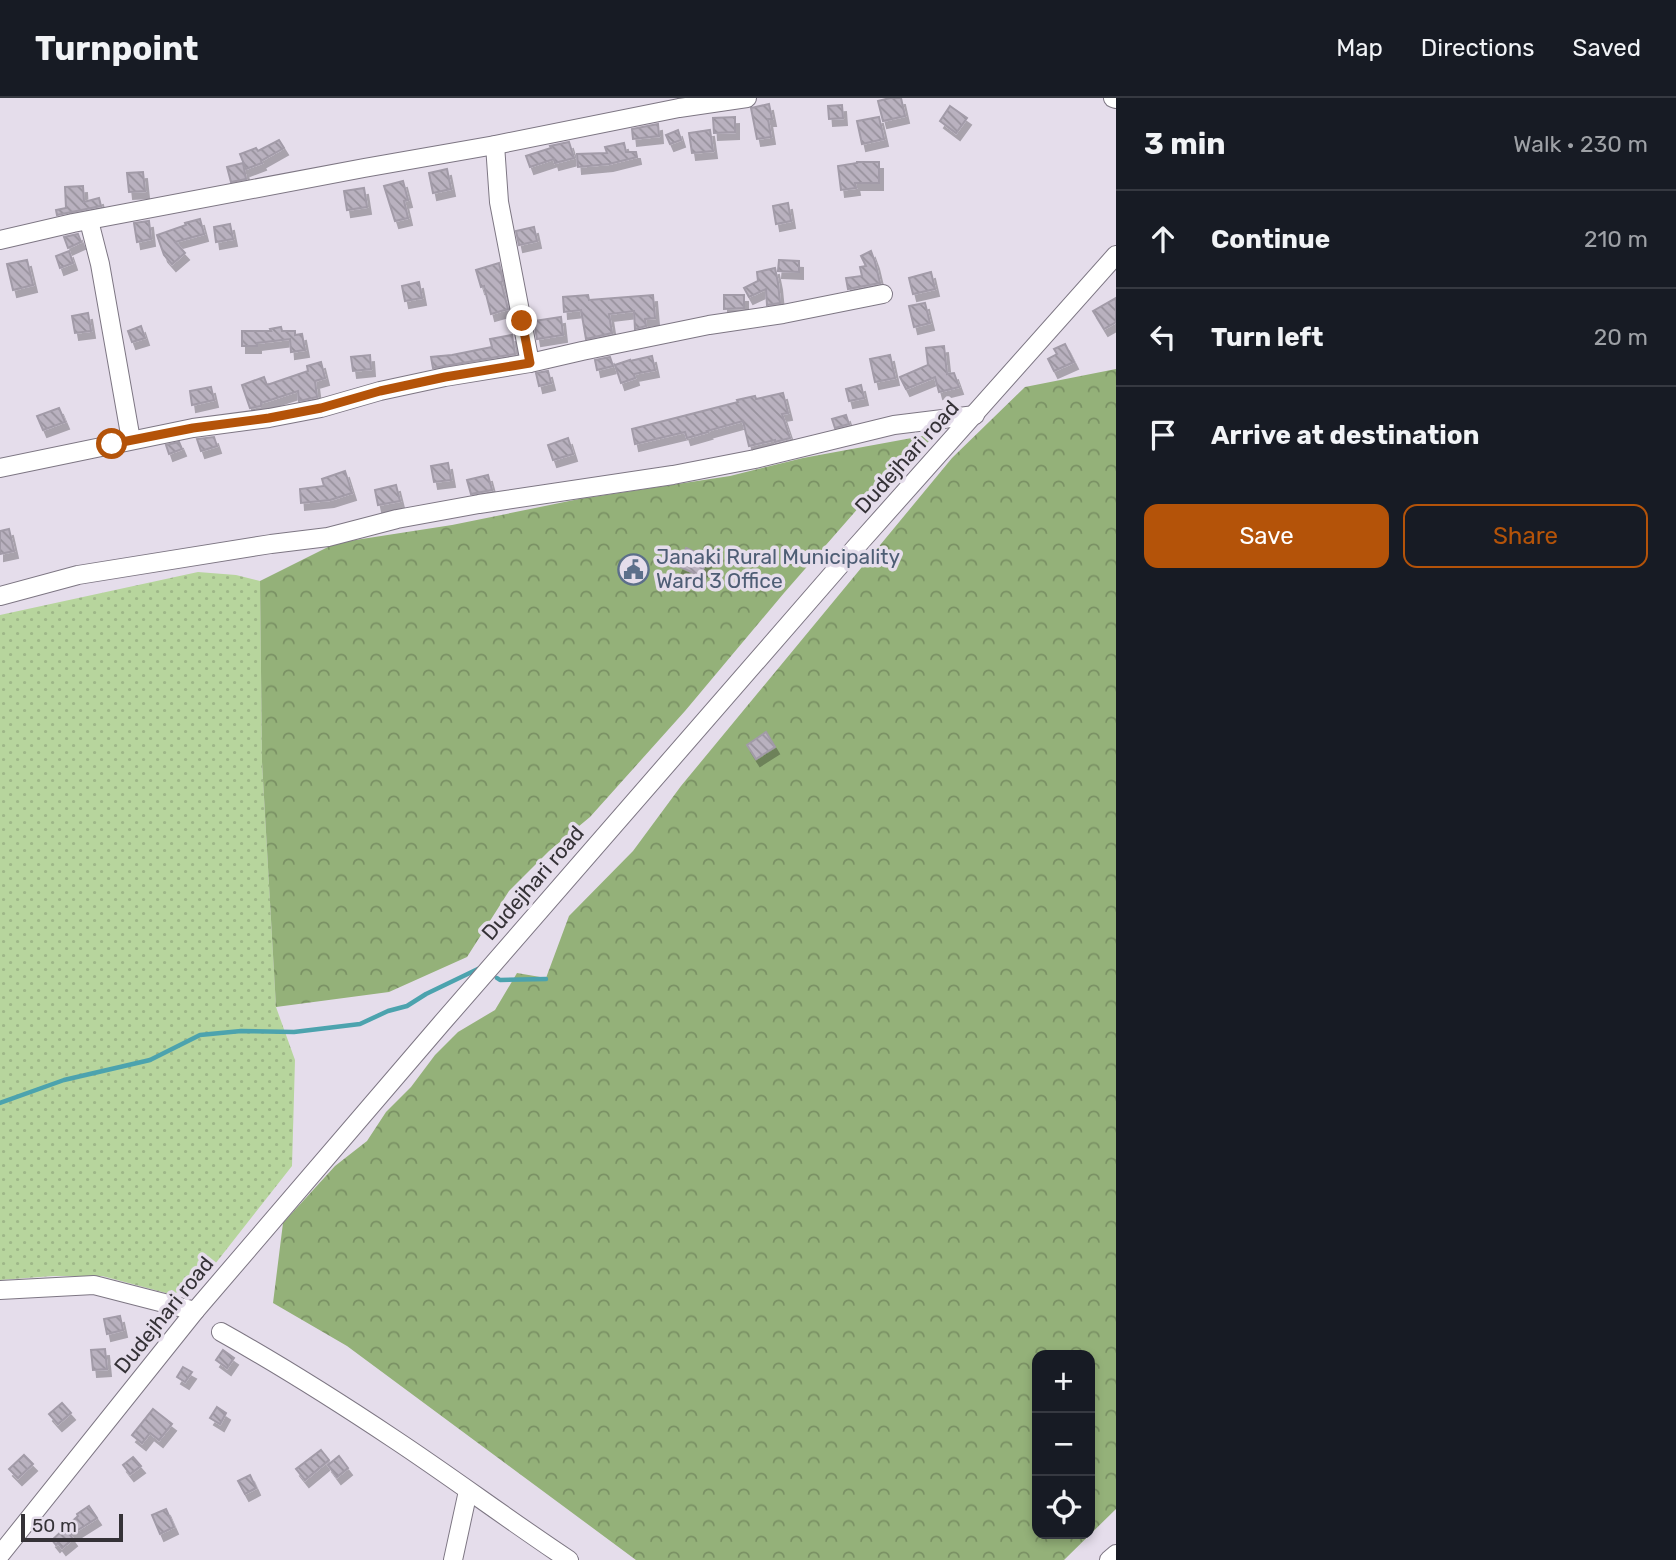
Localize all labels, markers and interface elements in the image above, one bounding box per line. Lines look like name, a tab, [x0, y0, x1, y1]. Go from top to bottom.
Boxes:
text: Turnpoint	[35, 29, 198, 68]
text: Map	[1336, 34, 1383, 62]
text: Directions	[1421, 34, 1534, 62]
text: Saved	[1572, 34, 1641, 62]
text: 3 min	[1144, 126, 1226, 162]
text: Walk · 230 m	[1513, 130, 1648, 158]
icon: ahead	[1144, 220, 1182, 258]
text: Continue	[1211, 224, 1330, 255]
text: 210 m	[1584, 225, 1648, 253]
route end	[506, 305, 537, 336]
icon: left	[1144, 318, 1182, 356]
text: Turn left	[1211, 322, 1323, 353]
text: 20 m	[1594, 323, 1648, 351]
street label: Dudejhari road	[849, 395, 964, 518]
icon: arrive	[1144, 416, 1182, 454]
text: Arrive at destination	[1211, 420, 1479, 451]
route start	[96, 428, 127, 459]
button: Save	[1144, 504, 1389, 568]
button: Share	[1403, 504, 1648, 568]
place label: Janaki Rural Municipality Ward 3 Office	[656, 544, 901, 593]
public building icon: Janaki Rural Municipality Ward 3 Office	[616, 552, 650, 586]
street label: Dudejhari road	[476, 820, 589, 945]
street label: Dudejhari road	[109, 1251, 218, 1378]
map controls	[1032, 1350, 1095, 1539]
button: +	[1032, 1350, 1095, 1413]
button: −	[1032, 1413, 1095, 1476]
button: locate	[1032, 1476, 1095, 1539]
scale bar	[21, 1511, 122, 1543]
text: 50 m	[32, 1514, 77, 1537]

